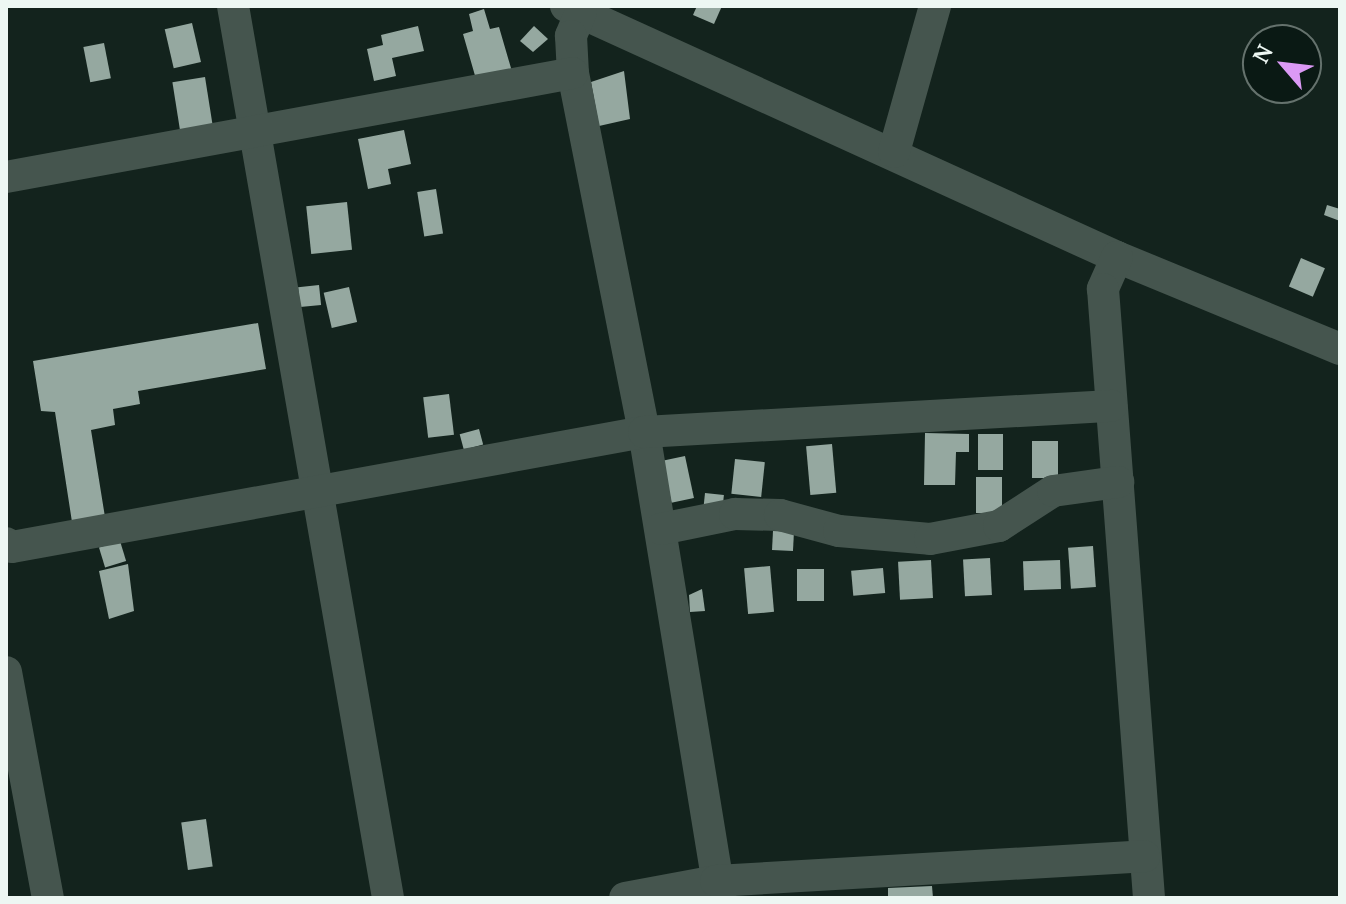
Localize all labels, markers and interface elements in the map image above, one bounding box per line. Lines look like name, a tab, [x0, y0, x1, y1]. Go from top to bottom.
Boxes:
north arrow	[1242, 24, 1322, 104]
text: N	[1245, 39, 1279, 68]

